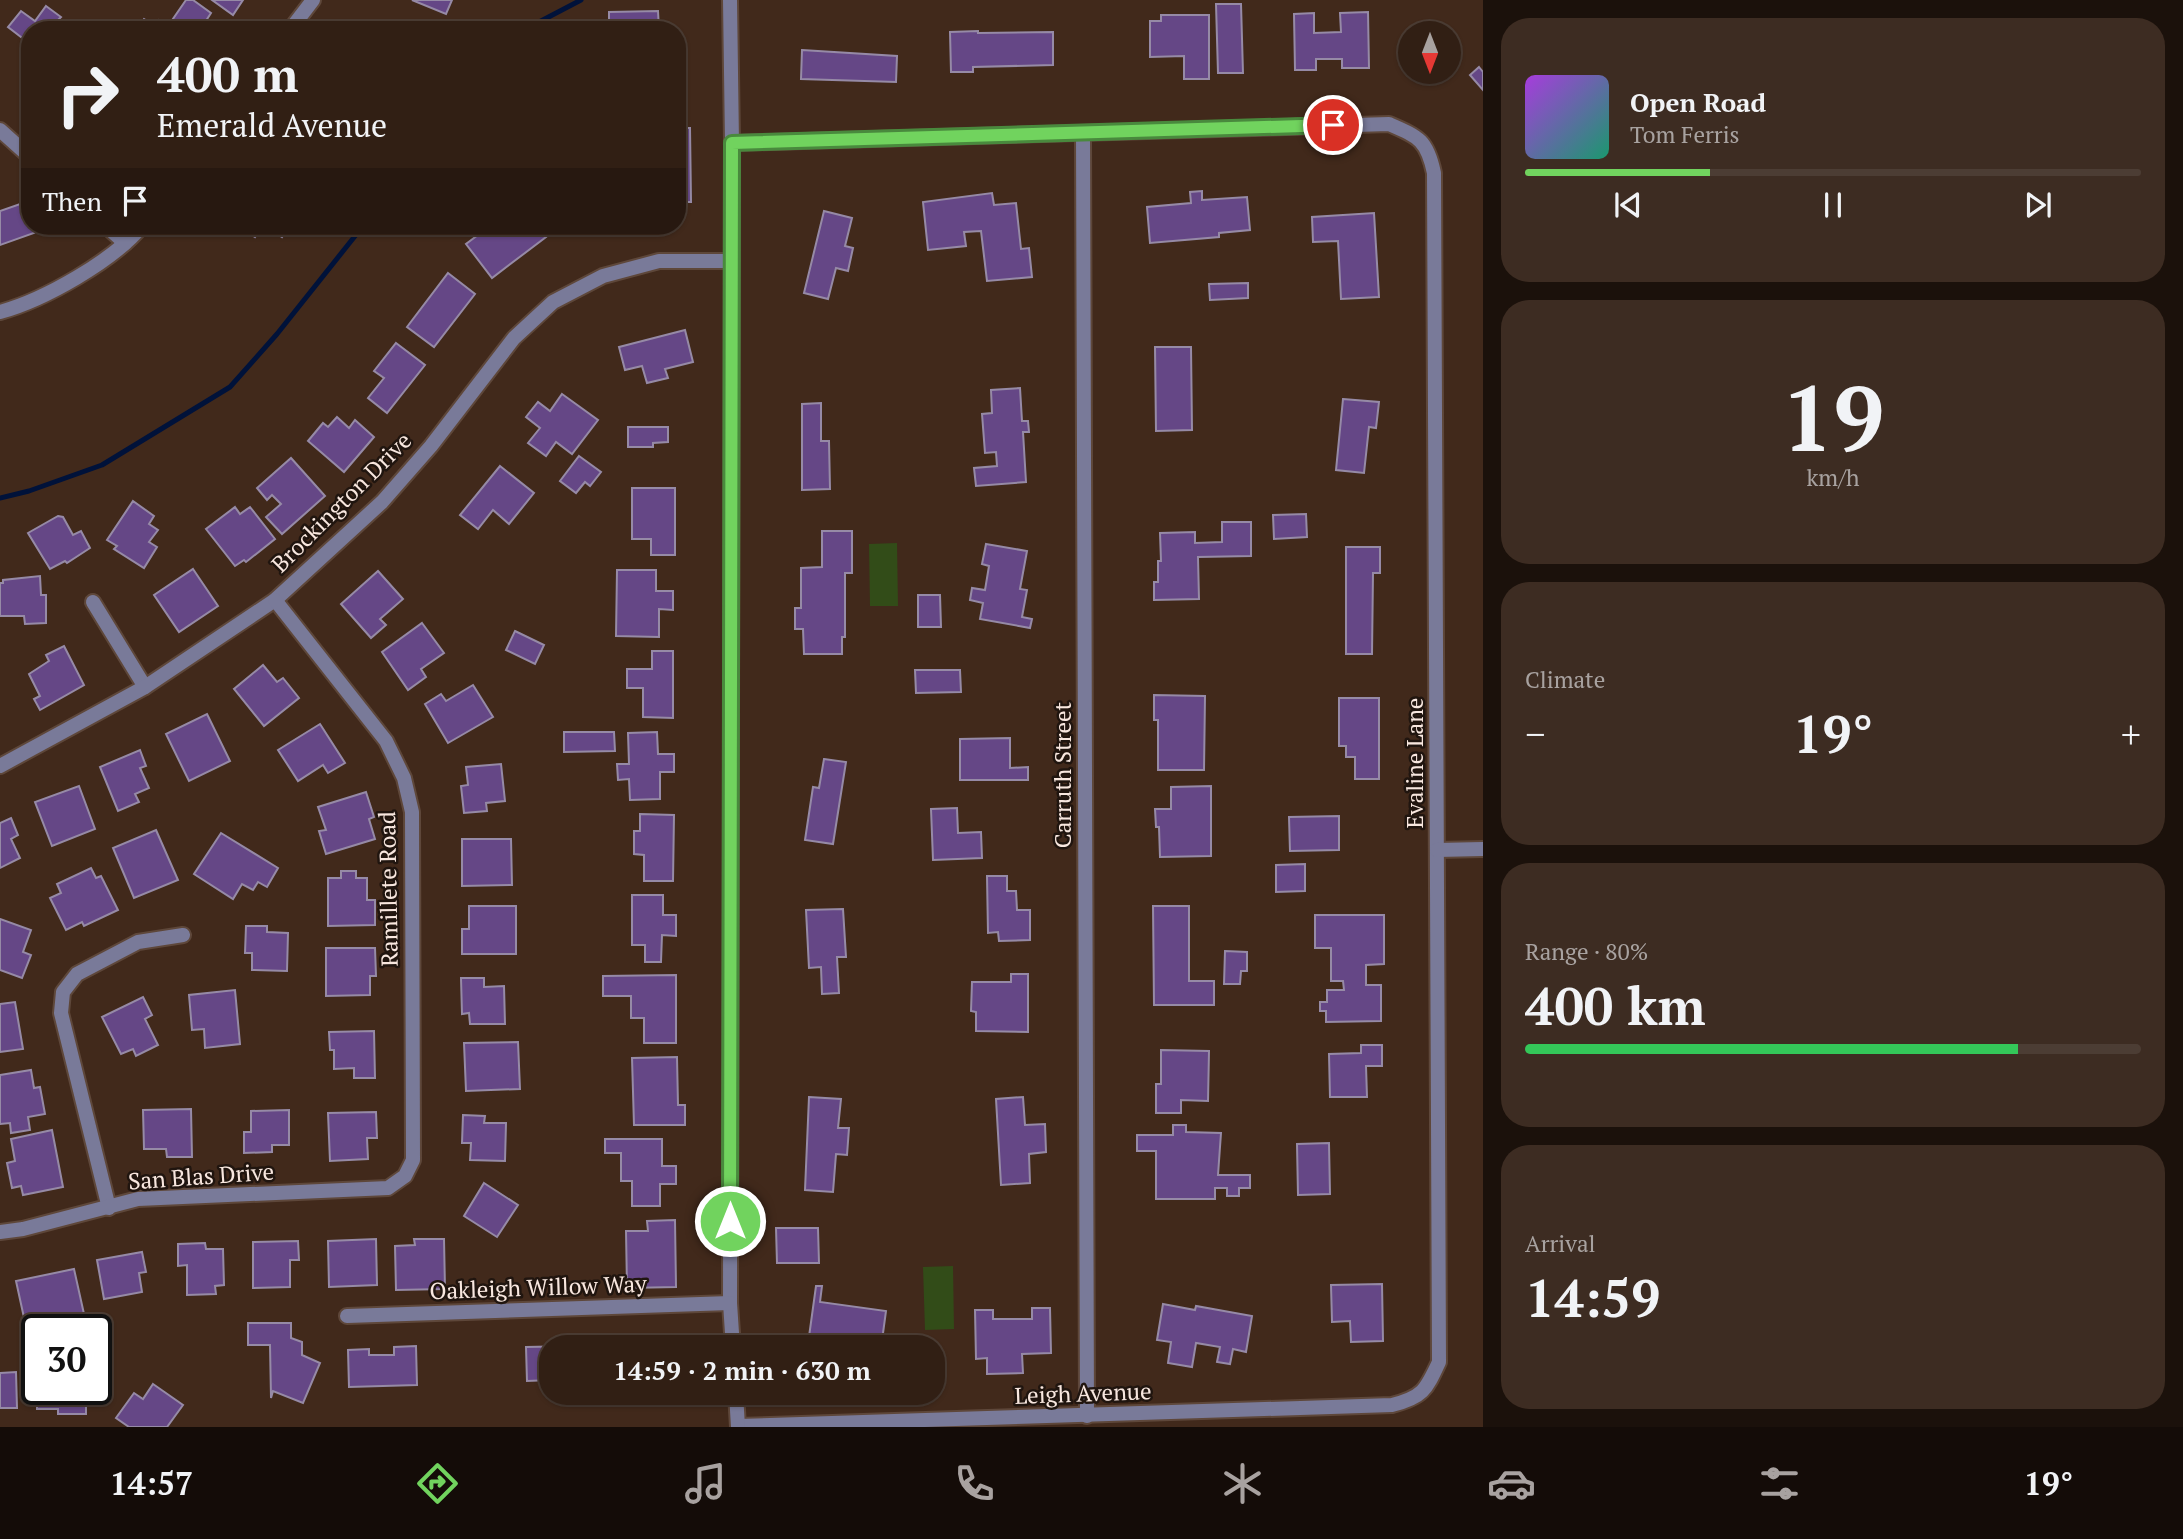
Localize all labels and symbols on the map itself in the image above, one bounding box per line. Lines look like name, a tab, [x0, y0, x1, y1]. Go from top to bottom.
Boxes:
north arrow	[1398, 21, 1461, 84]
pin	[1303, 95, 1363, 155]
street label: Brockington Drive	[264, 425, 418, 579]
street label: Evaline Lane	[1399, 698, 1430, 828]
street label: Carruth Street	[1047, 701, 1078, 848]
street label: Ramillete Road	[371, 811, 405, 967]
street label: San Blas Drive	[127, 1155, 275, 1197]
position arrow	[693, 1184, 767, 1258]
street label: Oakleigh Willow Way	[429, 1268, 648, 1306]
speed limit sign: 30	[21, 1314, 112, 1405]
street label: Leigh Avenue	[1014, 1375, 1152, 1411]

